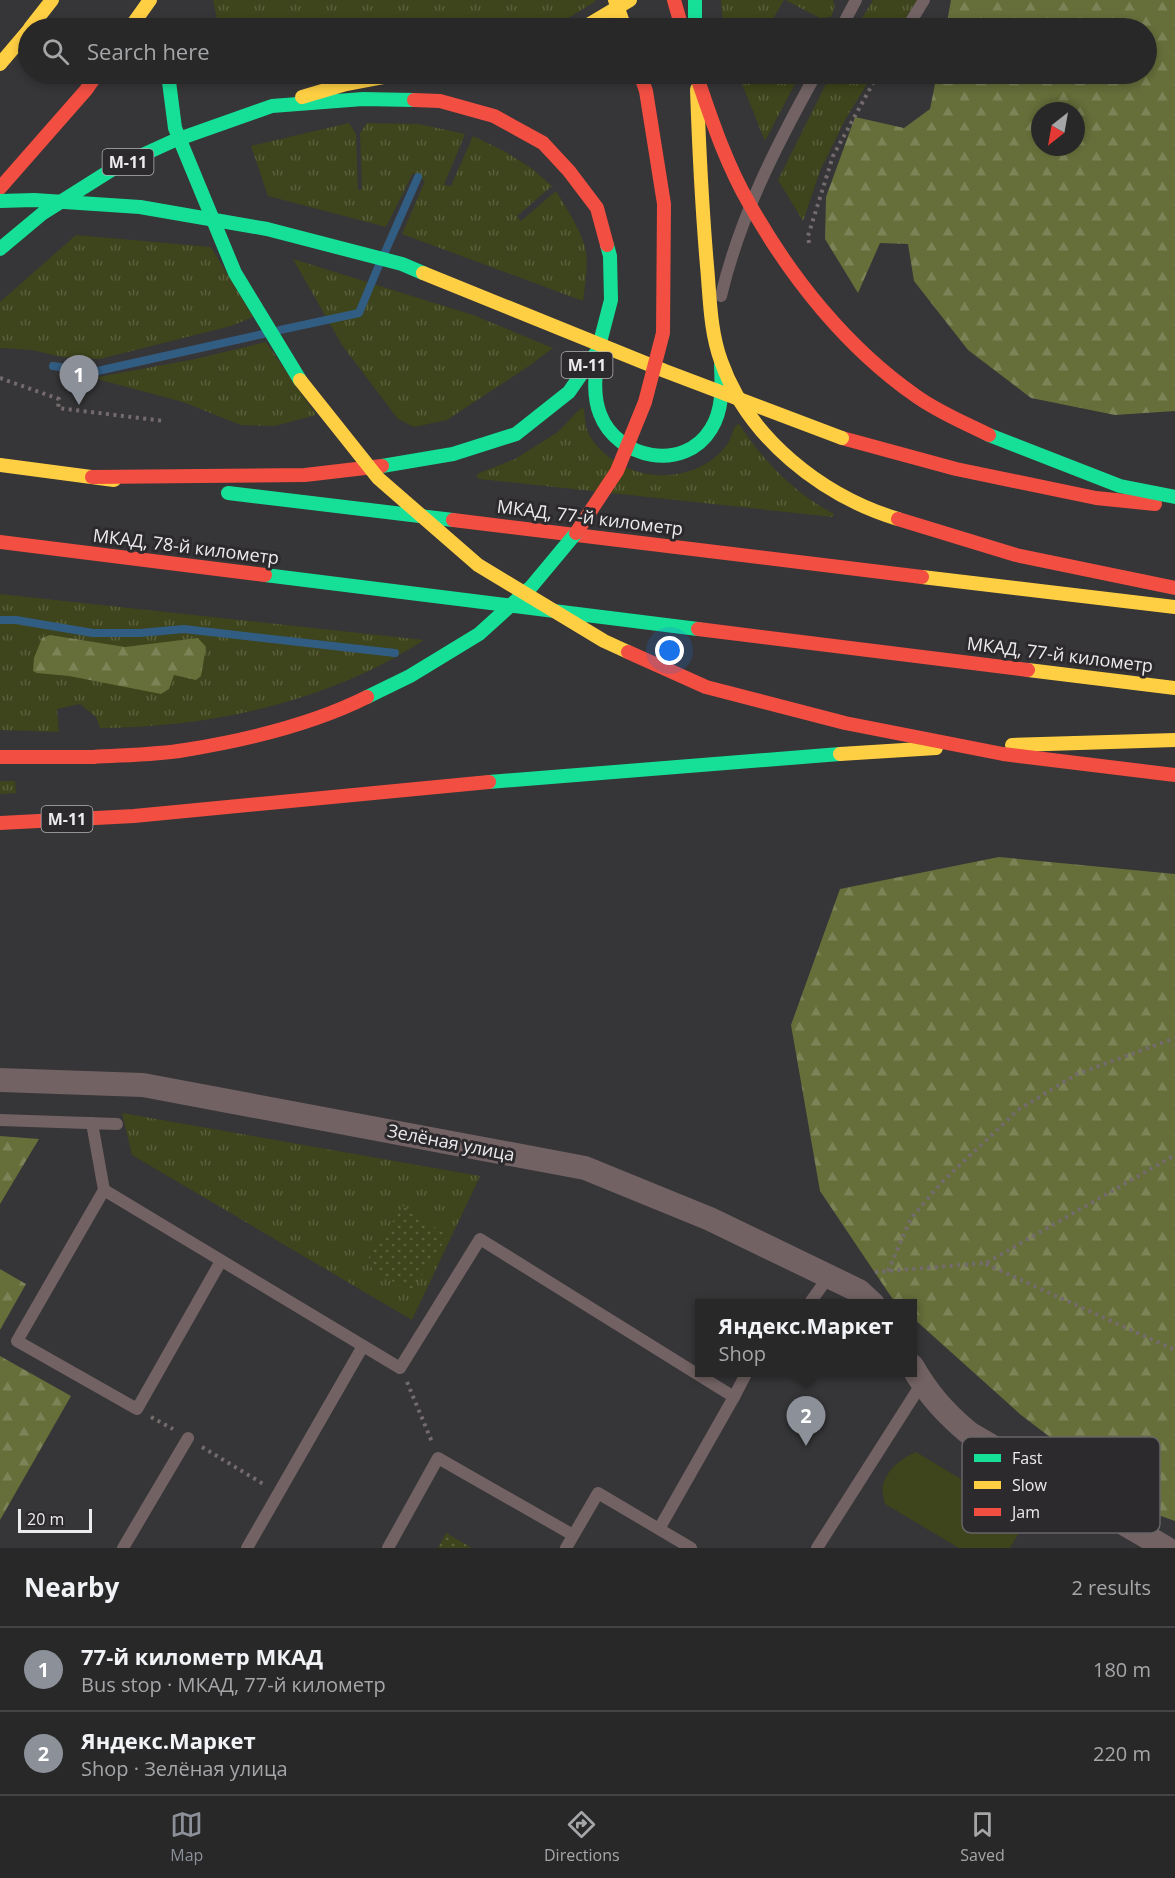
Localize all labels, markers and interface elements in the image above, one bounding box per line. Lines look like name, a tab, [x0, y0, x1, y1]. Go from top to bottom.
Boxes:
search box	[18, 18, 1157, 84]
icon: search	[39, 35, 72, 68]
text: Search here	[87, 36, 210, 66]
north arrow	[1031, 102, 1085, 156]
road number: М-11	[102, 149, 154, 175]
road number: М-11	[562, 352, 612, 378]
pin: 1	[60, 356, 98, 405]
street label: МКАД, 77-й километр	[496, 494, 685, 540]
street label: МКАД, 78-й километр	[92, 523, 281, 569]
street label: МКАД, 77-й километр	[966, 631, 1155, 677]
your location	[655, 636, 684, 665]
road number: М-11	[42, 806, 92, 832]
street label: Зелёная улица	[386, 1118, 517, 1166]
popup	[695, 1299, 917, 1377]
text: Яндекс.Маркет	[719, 1310, 893, 1340]
text: Shop	[719, 1340, 766, 1367]
pin: 2	[786, 1396, 826, 1446]
legend	[962, 1437, 1160, 1533]
text: Fast	[1012, 1447, 1043, 1469]
text: Slow	[1012, 1474, 1047, 1496]
text: Jam	[1010, 1501, 1040, 1523]
scale bar	[18, 1506, 92, 1534]
text: 20 m	[27, 1508, 64, 1530]
text: Nearby	[24, 1569, 119, 1605]
text: 2 results	[1071, 1574, 1151, 1601]
text: 77-й километр МКАД	[81, 1641, 323, 1671]
text: 1	[38, 1656, 49, 1683]
text: 180 m	[1093, 1656, 1151, 1683]
text: Bus stop · МКАД, 77-й километр	[81, 1671, 386, 1698]
text: Яндекс.Маркет	[81, 1725, 256, 1755]
text: 2	[38, 1740, 49, 1767]
text: 220 m	[1093, 1740, 1151, 1767]
text: Shop · Зелёная улица	[81, 1755, 288, 1782]
tab: Map	[170, 1808, 203, 1866]
tab: Directions	[544, 1808, 620, 1866]
tab: Saved	[960, 1808, 1005, 1866]

